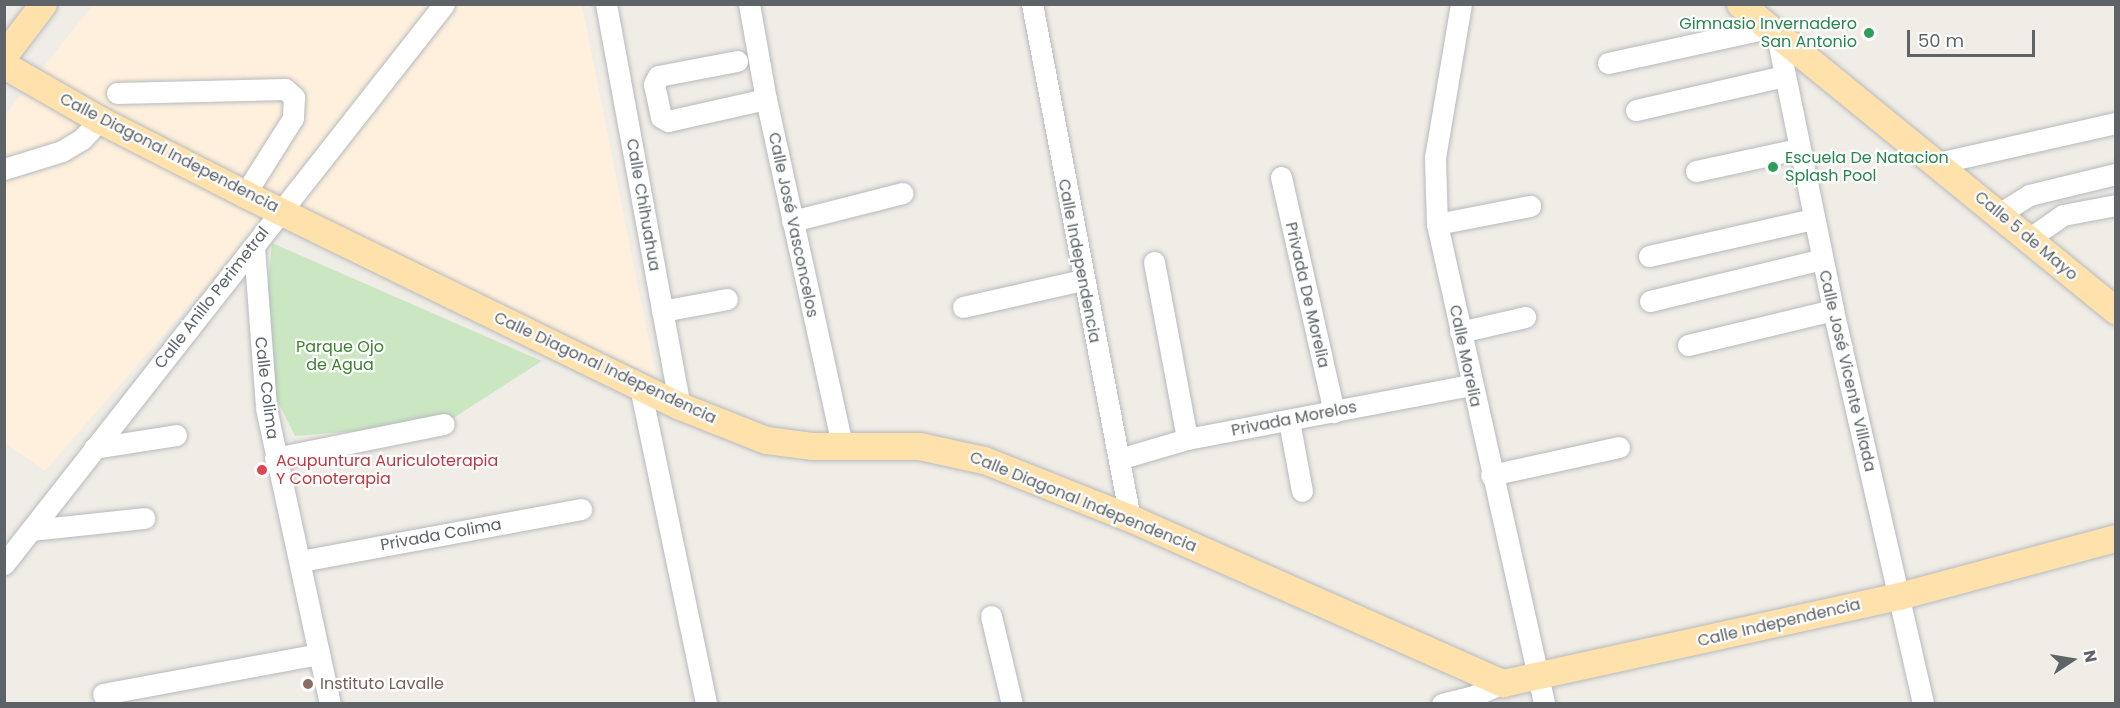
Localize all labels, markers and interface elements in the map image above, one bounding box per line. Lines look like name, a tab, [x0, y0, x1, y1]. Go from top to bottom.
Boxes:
place label: Gimnasio Invernadero San Antonio	[1679, 14, 1857, 52]
scale bar	[1910, 18, 2038, 56]
marker: Gimnasio Invernadero San Antonio	[1862, 26, 1876, 40]
text: 50 m	[1918, 28, 1964, 53]
street label: Calle Diagonal Independencia	[56, 89, 282, 217]
street label: Calle José Vasconcelos	[764, 131, 822, 319]
street label: Calle Chihuahua	[622, 137, 664, 273]
place label: Escuela De Natacion Splash Pool	[1785, 148, 1949, 186]
marker: Escuela De Natacion Splash Pool	[1766, 160, 1780, 174]
street label: Calle Independencia	[1054, 177, 1104, 345]
street label: Calle 5 de Mayo	[1971, 187, 2081, 285]
street label: Privada De Morelia	[1281, 220, 1333, 370]
street label: Calle Anillo Perimetral	[151, 223, 273, 373]
street label: Calle José Vicente Villada	[1814, 268, 1880, 474]
street label: Calle Morelia	[1445, 303, 1485, 409]
street label: Calle Diagonal Independencia	[491, 308, 719, 428]
street label: Calle Colima	[250, 336, 282, 440]
park label: Parque Ojo de Agua	[296, 337, 384, 375]
street label: Privada Morelos	[1230, 397, 1358, 441]
street label: Calle Diagonal Independencia	[967, 448, 1199, 556]
place label: Acupuntura Auriculoterapia Y Conoterapia	[276, 451, 498, 489]
marker: Acupuntura Auriculoterapia Y Conoterapia	[253, 461, 271, 479]
street label: Privada Colima	[379, 515, 503, 555]
street label: Calle Independencia	[1696, 595, 1862, 651]
north arrow	[2042, 630, 2102, 690]
text: N	[2078, 648, 2103, 664]
place label: Instituto Lavalle	[320, 674, 444, 694]
marker: Instituto Lavalle	[301, 677, 315, 691]

